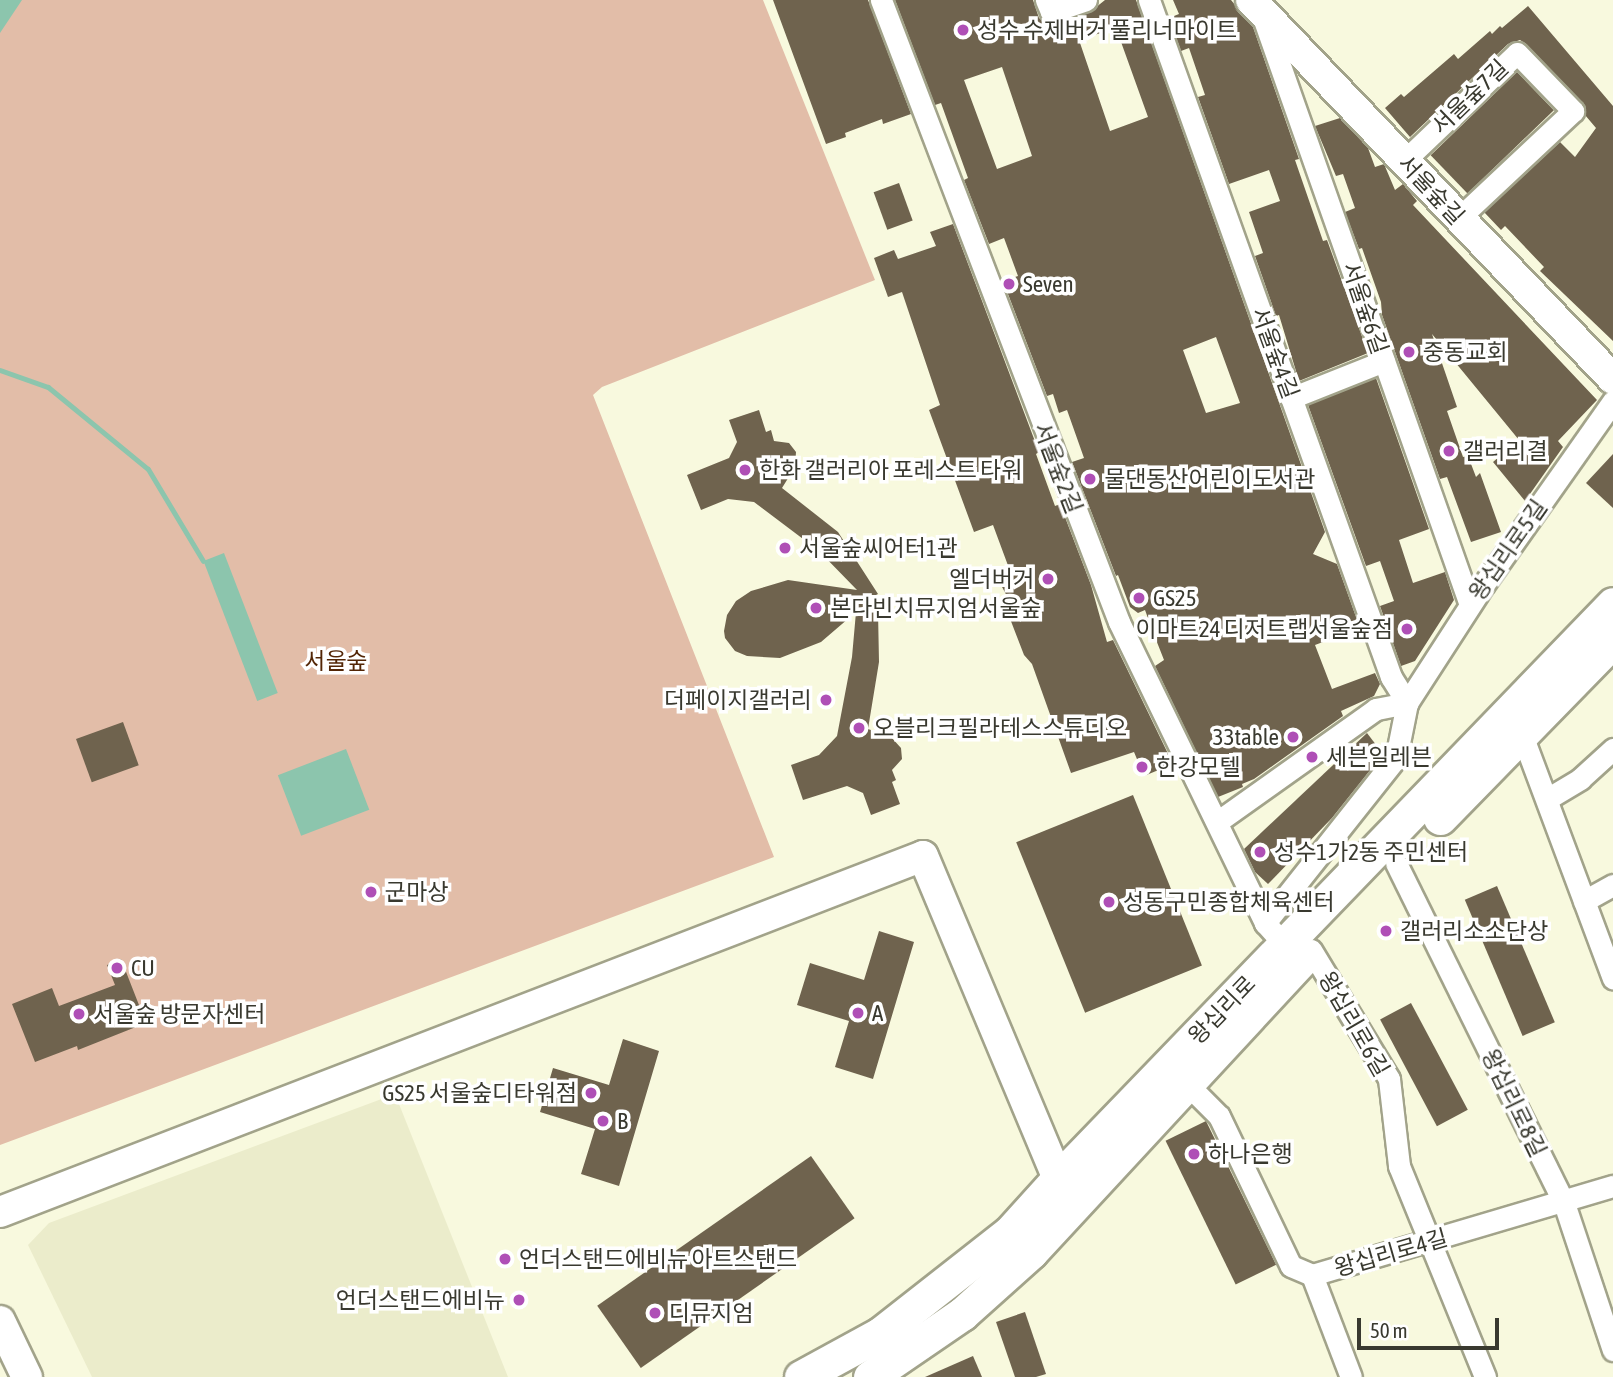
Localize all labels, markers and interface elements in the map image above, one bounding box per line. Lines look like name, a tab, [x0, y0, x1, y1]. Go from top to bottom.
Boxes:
place label: 성수 수제버거 풀리너마이트	[977, 16, 1237, 44]
marker: 성수 수제버거 풀리너마이트	[955, 22, 971, 38]
street label: 서울숲7길	[1426, 54, 1514, 140]
street label: 서울숲길	[1392, 150, 1470, 230]
street label: 서울숲6길	[1336, 258, 1394, 358]
place label: Seven	[1023, 270, 1074, 298]
marker: Seven	[1001, 276, 1017, 292]
street label: 서울숲4길	[1246, 303, 1304, 403]
place label: 중동교회	[1423, 338, 1508, 366]
marker: 중동교회	[1401, 344, 1417, 360]
street label: 서울숲2길	[1028, 418, 1088, 518]
place label: 갤러리결	[1463, 437, 1548, 465]
marker: 갤러리결	[1441, 443, 1457, 459]
place label: 한화 갤러리아 포레스트 타워	[759, 456, 1022, 484]
marker: 한화 갤러리아 포레스트 타워	[737, 462, 753, 478]
place label: 물댄동산어린이도서관	[1104, 465, 1316, 493]
marker: 물댄동산어린이도서관	[1082, 471, 1098, 487]
street label: 왕십리로5길	[1463, 494, 1553, 606]
place label: 서울숲씨어터1관	[799, 534, 958, 562]
marker: 서울숲씨어터1관	[777, 540, 793, 556]
place label: 엘더버거	[949, 565, 1034, 593]
marker: 엘더버거	[1040, 571, 1056, 587]
place label: GS25	[1153, 584, 1196, 612]
marker: GS25	[1131, 590, 1147, 606]
place label: 본다빈치뮤지엄서울숲	[830, 594, 1042, 622]
marker: 본다빈치뮤지엄서울숲	[808, 600, 824, 616]
place label: 이마트24 디저트랩서울숲점	[1135, 615, 1393, 643]
marker: 이마트24 디저트랩서울숲점	[1399, 621, 1415, 637]
park label: 서울숲	[304, 647, 368, 675]
place label: 더페이지갤러리	[664, 686, 812, 714]
marker: 더페이지갤러리	[818, 692, 834, 708]
place label: 오블리크필라테스스튜디오	[873, 714, 1127, 742]
marker: 오블리크필라테스스튜디오	[851, 720, 867, 736]
place label: 33table	[1213, 723, 1279, 751]
marker: 33table	[1285, 729, 1301, 745]
place label: 세븐일레븐	[1326, 743, 1432, 771]
marker: 세븐일레븐	[1304, 749, 1320, 765]
place label: 한강모텔	[1156, 753, 1241, 781]
marker: 한강모텔	[1134, 759, 1150, 775]
place label: 성수1가2동 주민센터	[1274, 838, 1468, 866]
marker: 성수1가2동 주민센터	[1252, 844, 1268, 860]
place label: 군마상	[385, 878, 448, 906]
marker: 군마상	[363, 884, 379, 900]
place label: 성동구민종합체육센터	[1123, 888, 1335, 916]
marker: 성동구민종합체육센터	[1101, 894, 1117, 910]
place label: 갤러리소소단상	[1400, 917, 1548, 945]
marker: 갤러리소소단상	[1378, 923, 1394, 939]
place label: CU	[131, 954, 155, 982]
marker: CU	[109, 960, 125, 976]
street label: 왕십리로6길	[1313, 967, 1395, 1081]
street label: 왕십리로	[1183, 970, 1261, 1050]
place label: A	[872, 999, 883, 1027]
place label: 서울숲 방문자센터	[93, 1000, 265, 1028]
marker: A	[850, 1005, 866, 1021]
marker: 서울숲 방문자센터	[71, 1006, 87, 1022]
street label: 왕십리로8길	[1476, 1045, 1552, 1161]
place label: GS25 서울숲디타워점	[382, 1079, 577, 1107]
marker: GS25 서울숲디타워점	[583, 1085, 599, 1101]
place label: B	[617, 1107, 628, 1135]
marker: B	[595, 1113, 611, 1129]
place label: 하나은행	[1208, 1140, 1293, 1168]
marker: 하나은행	[1186, 1146, 1202, 1162]
street label: 왕십리로4길	[1331, 1224, 1451, 1282]
place label: 언더스탠드에비뉴 아트스탠드	[519, 1245, 797, 1273]
marker: 언더스탠드에비뉴 아트스탠드	[497, 1251, 513, 1267]
place label: 언더스탠드에비뉴	[336, 1286, 505, 1314]
marker: 언더스탠드에비뉴	[511, 1292, 527, 1308]
place label: 디뮤지엄	[669, 1299, 754, 1327]
scale bar	[1361, 1304, 1503, 1348]
marker: 디뮤지엄	[647, 1305, 663, 1321]
text: 50 m	[1370, 1318, 1408, 1342]

